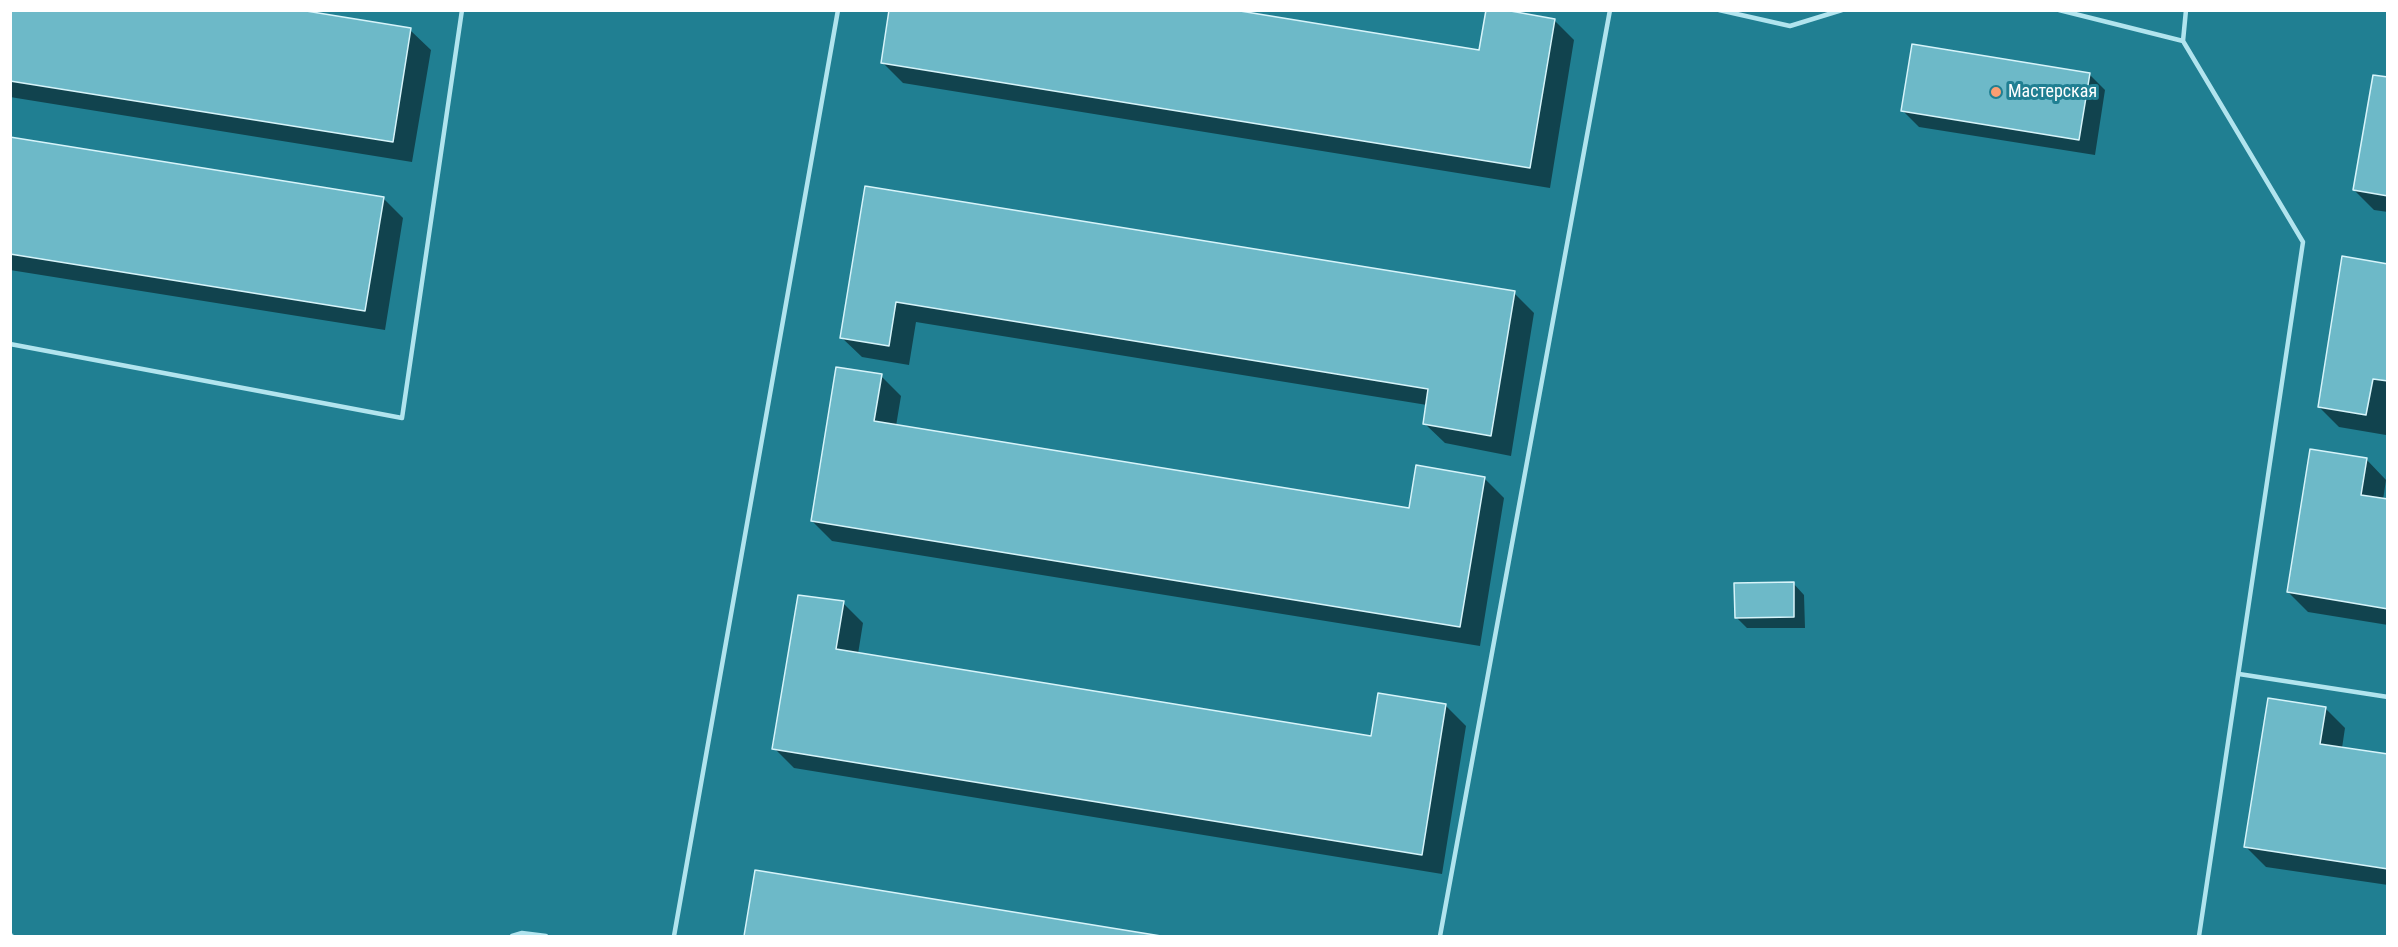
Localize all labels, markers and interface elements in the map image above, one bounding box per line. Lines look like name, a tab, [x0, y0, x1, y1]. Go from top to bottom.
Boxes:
place label: Мастерская	[2008, 81, 2097, 103]
marker: Мастерская	[1989, 85, 2003, 99]

